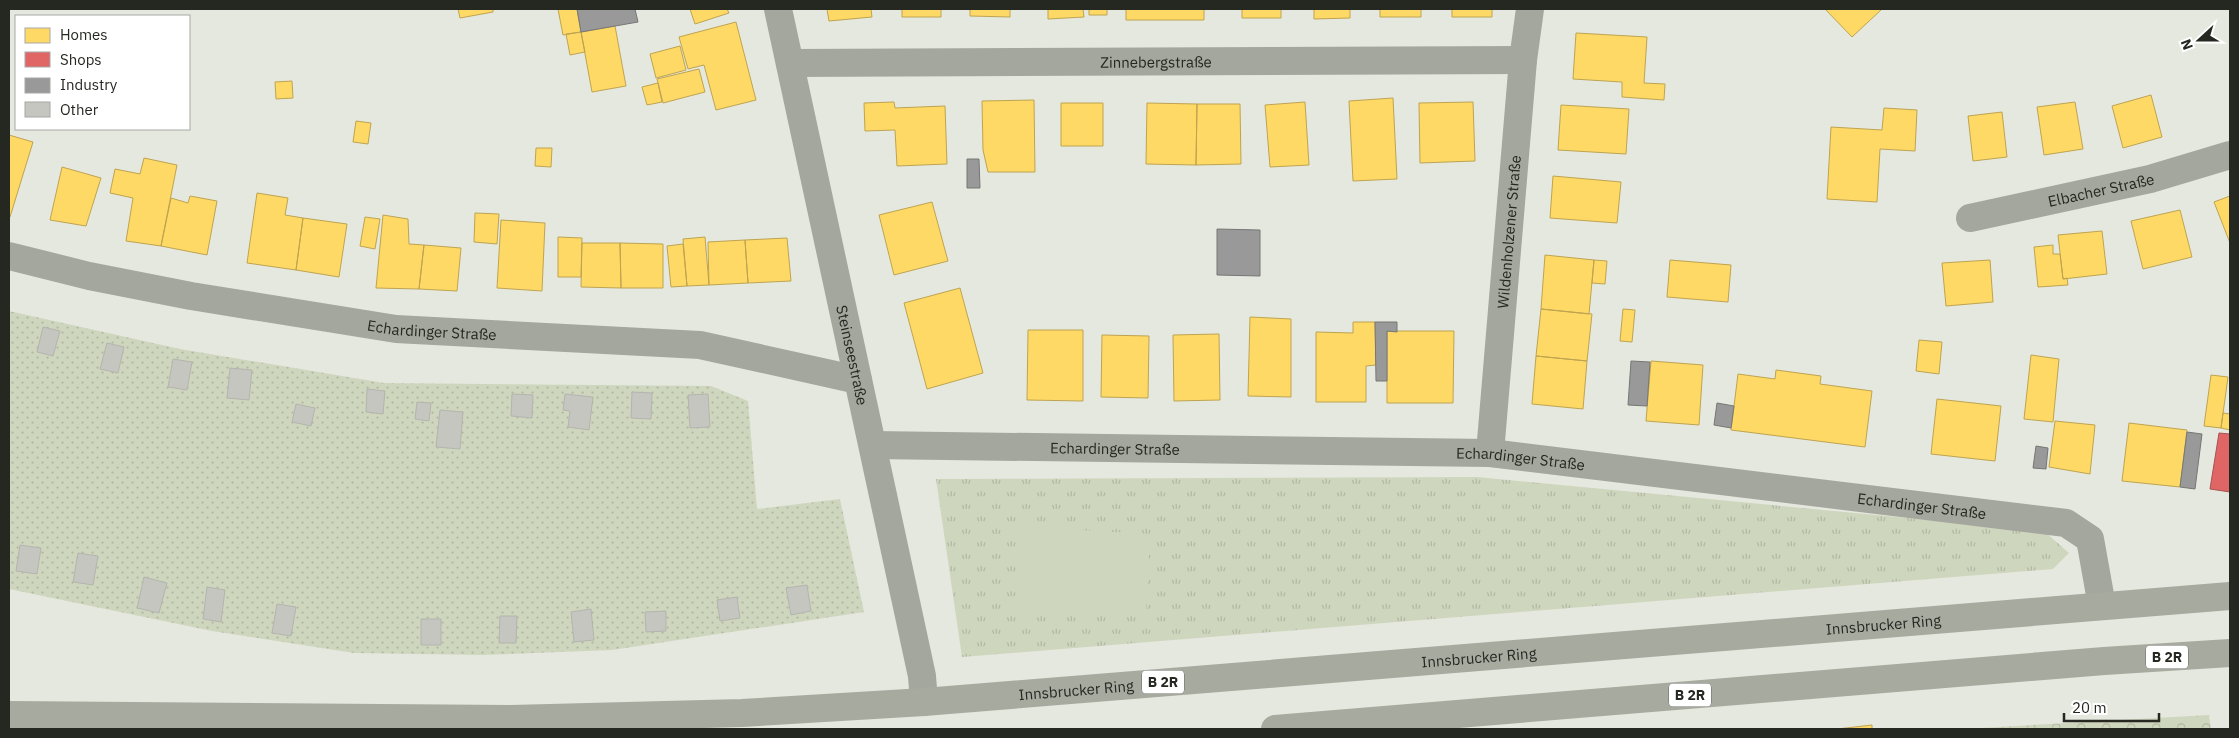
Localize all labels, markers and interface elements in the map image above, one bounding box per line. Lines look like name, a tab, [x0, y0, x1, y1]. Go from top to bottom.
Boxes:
legend	[15, 15, 190, 130]
north arrow	[2174, 15, 2224, 65]
text: Homes	[60, 25, 108, 44]
text: N	[2177, 37, 2197, 53]
text: Shops	[60, 50, 102, 69]
street label: Zinnebergstraße	[1100, 52, 1212, 71]
text: Industry	[60, 75, 118, 94]
text: Other	[60, 100, 99, 119]
street label: Wildenholzener Straße	[1493, 154, 1524, 309]
street label: Elbacher Straße	[2046, 169, 2156, 210]
street label: Steinseestraße	[833, 303, 873, 407]
street label: Echardinger Straße	[366, 315, 497, 344]
street label: Echardinger Straße	[1050, 438, 1180, 458]
street label: Echardinger Straße	[1456, 443, 1586, 474]
street label: Echardinger Straße	[1856, 488, 1987, 523]
street label: Innsbrucker Ring	[1825, 610, 1942, 638]
street label: Innsbrucker Ring	[1420, 643, 1537, 671]
road number: B 2R	[2146, 646, 2188, 669]
road number: B 2R	[1142, 670, 1184, 694]
street label: Innsbrucker Ring	[1018, 676, 1134, 704]
road number: B 2R	[1669, 684, 1711, 706]
scale bar	[2064, 690, 2159, 722]
text: 20 m	[2072, 698, 2107, 717]

